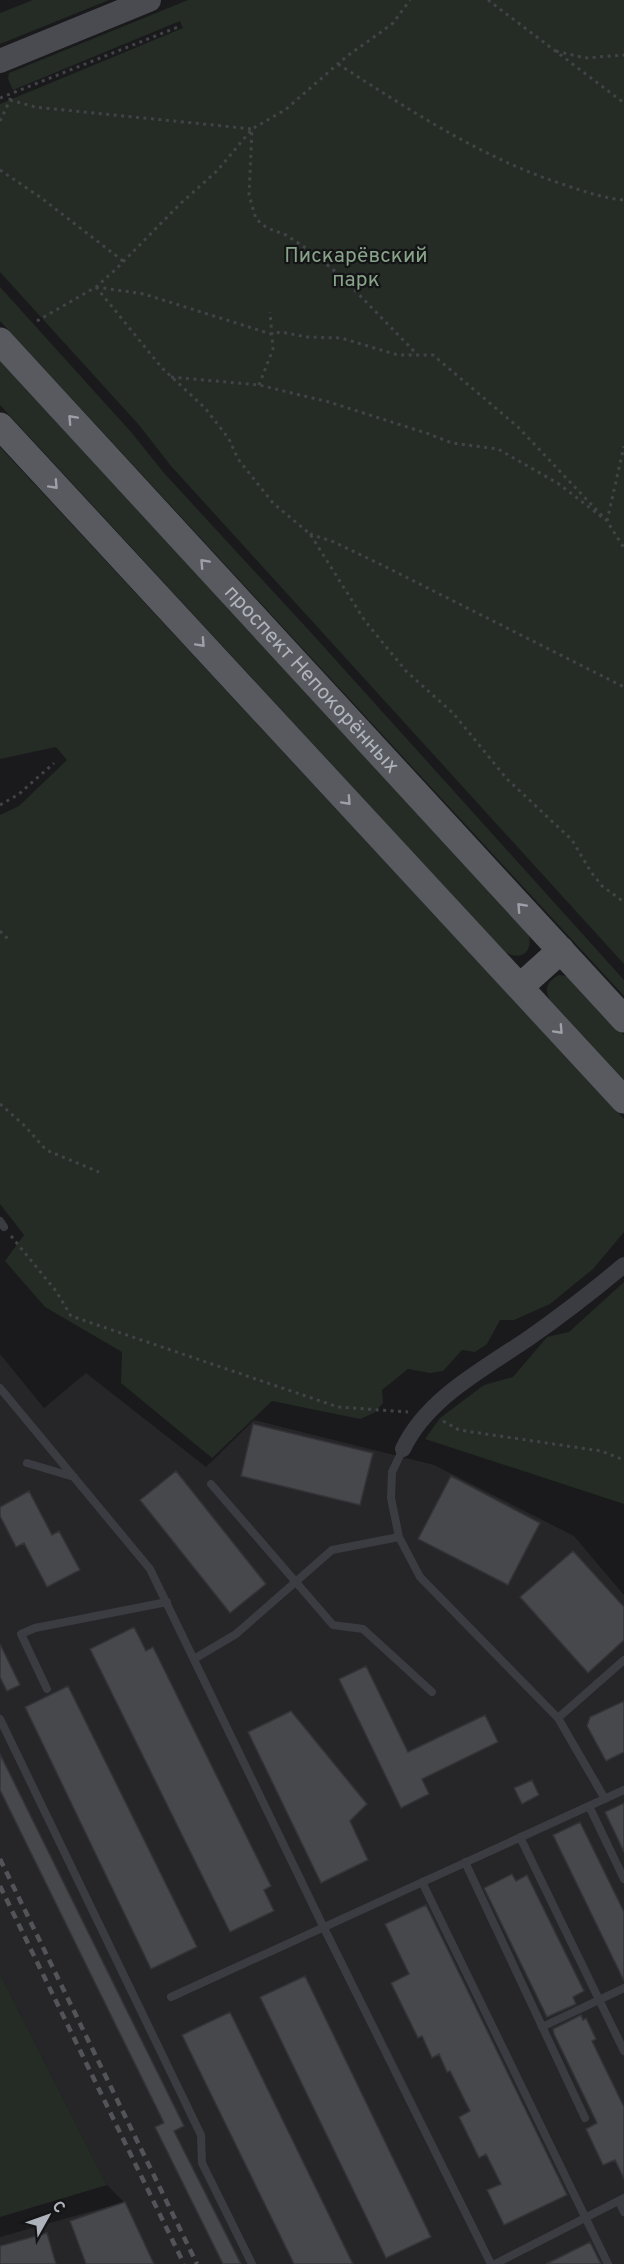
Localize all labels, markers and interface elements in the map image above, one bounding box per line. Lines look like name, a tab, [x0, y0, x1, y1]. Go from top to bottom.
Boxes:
park label: Пискарёвский парк	[284, 243, 428, 294]
one-way arrow	[69, 415, 80, 426]
one-way arrow	[47, 478, 58, 488]
one-way arrow	[201, 559, 212, 570]
street label: проспект Непокорённых	[218, 579, 405, 780]
one-way arrow	[194, 637, 205, 647]
one-way arrow	[340, 794, 351, 804]
one-way arrow	[518, 903, 529, 914]
one-way arrow	[552, 1023, 563, 1034]
north arrow	[18, 2186, 78, 2246]
text: С	[47, 2197, 69, 2218]

